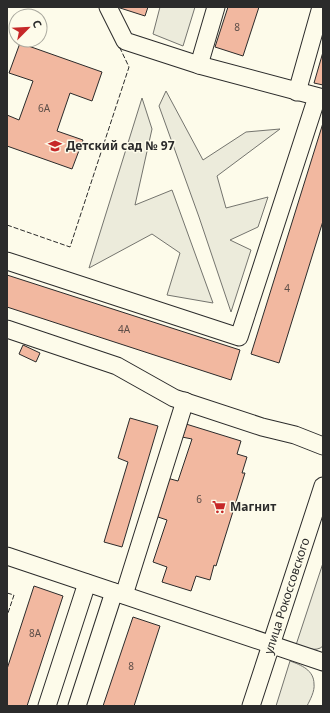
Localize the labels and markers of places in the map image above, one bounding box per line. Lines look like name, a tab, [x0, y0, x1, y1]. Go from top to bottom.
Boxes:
place label: Детский сад № 97	[66, 137, 175, 154]
school or university icon: Детский сад № 97	[47, 138, 63, 154]
place label: Магнит	[230, 498, 276, 515]
supermarket icon: Магнит	[211, 499, 227, 515]

